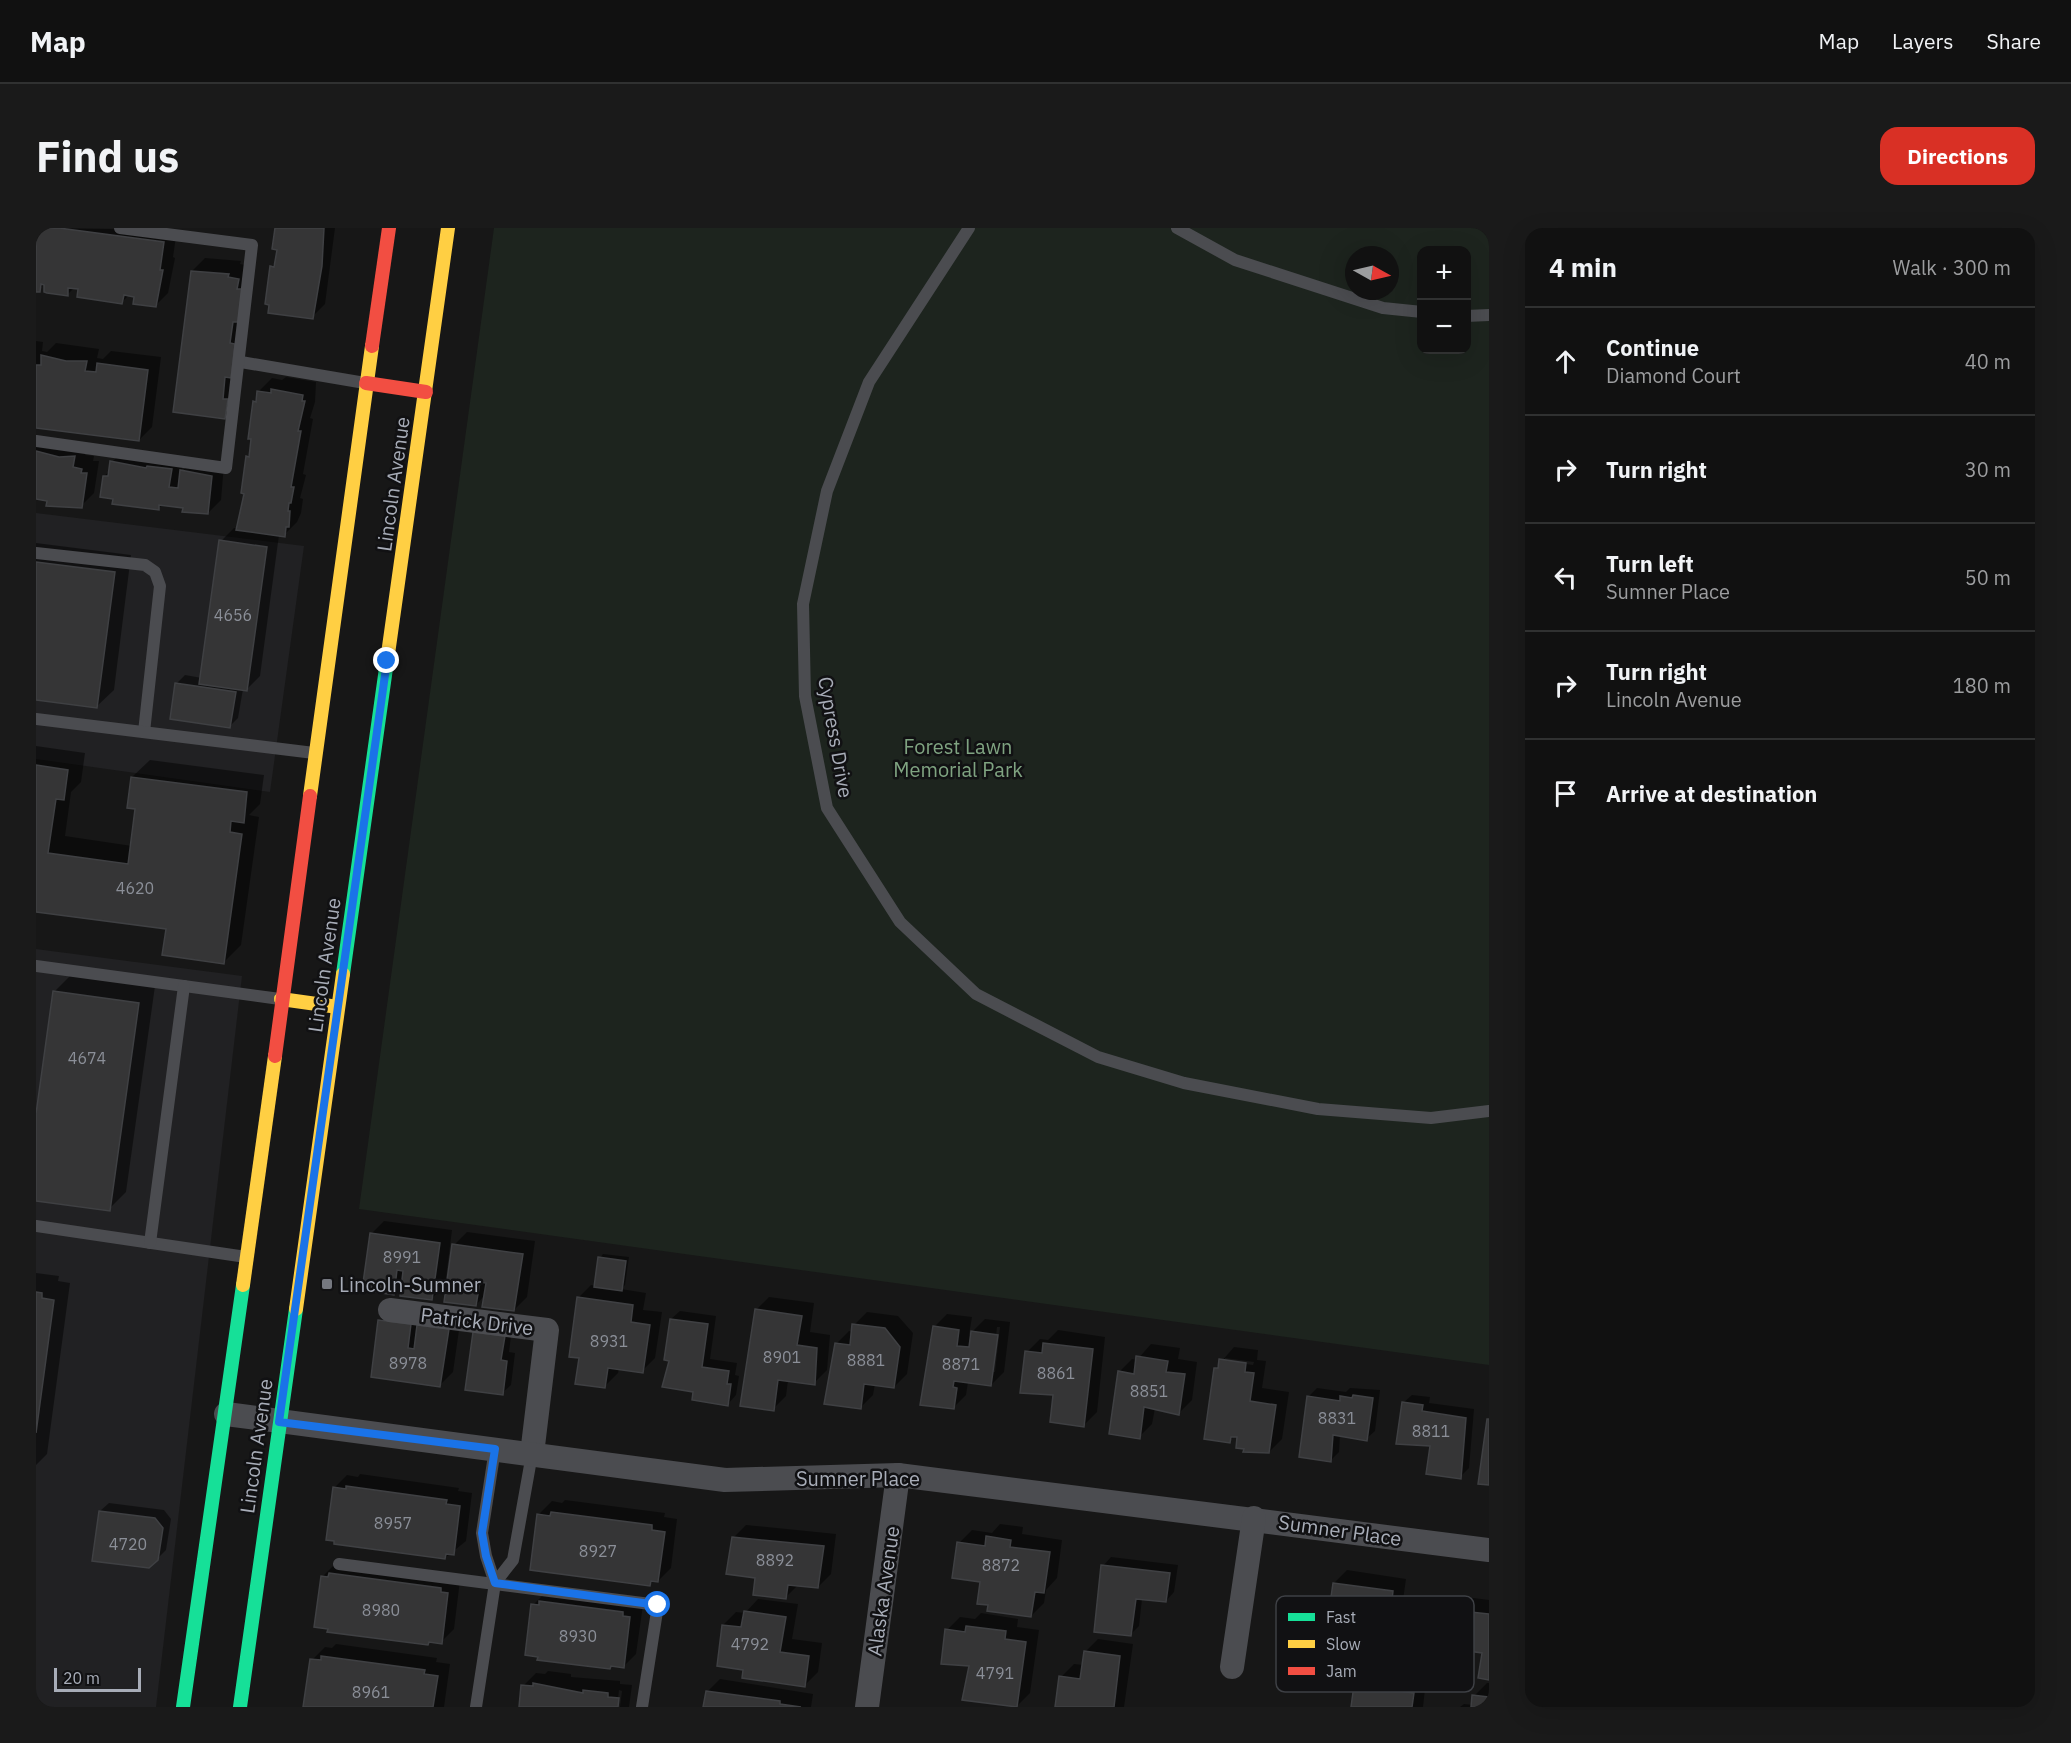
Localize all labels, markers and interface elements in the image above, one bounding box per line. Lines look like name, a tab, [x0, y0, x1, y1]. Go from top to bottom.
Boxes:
text: Map	[30, 23, 86, 60]
text: Map	[1819, 27, 1859, 55]
text: Layers	[1892, 27, 1954, 55]
text: Share	[1987, 27, 2041, 55]
button: Directions	[1880, 127, 2035, 185]
text: Find us	[36, 129, 179, 184]
north arrow	[1345, 246, 1399, 300]
map controls	[1417, 246, 1471, 354]
button: +	[1417, 246, 1471, 300]
text: 4 min	[1549, 250, 1617, 284]
text: Walk · 300 m	[1893, 254, 2011, 281]
button: −	[1417, 300, 1471, 354]
text: Continue	[1606, 333, 1699, 362]
icon: ahead	[1549, 345, 1582, 378]
text: 40 m	[1965, 348, 2011, 375]
text: Diamond Court	[1606, 362, 1741, 389]
street label: Lincoln Avenue	[370, 415, 416, 553]
icon: right	[1549, 453, 1582, 486]
text: Turn right	[1606, 455, 1707, 484]
text: 30 m	[1965, 456, 2011, 483]
text: Turn left	[1606, 549, 1694, 578]
icon: left	[1549, 561, 1582, 594]
text: 50 m	[1965, 564, 2011, 591]
text: Sumner Place	[1606, 578, 1730, 605]
house number: 4656	[214, 605, 252, 625]
route end	[373, 647, 399, 673]
text: Turn right	[1606, 657, 1707, 686]
icon: right	[1549, 669, 1582, 702]
text: 180 m	[1953, 672, 2011, 699]
street label: Cypress Drive	[812, 674, 860, 800]
text: Lincoln Avenue	[1606, 686, 1742, 713]
park label: Forest Lawn Memorial Park	[893, 733, 1023, 783]
icon: arrive	[1549, 777, 1582, 810]
text: Arrive at destination	[1606, 779, 1817, 808]
house number: 4620	[116, 878, 154, 898]
street label: Lincoln Avenue	[301, 896, 347, 1034]
house number: 4674	[68, 1048, 106, 1068]
house number: 8991	[383, 1247, 421, 1267]
place label: Lincoln-Sumner	[339, 1271, 481, 1298]
marker: Lincoln-Sumner	[320, 1277, 334, 1291]
street label: Patrick Drive	[419, 1301, 535, 1341]
house number: 8931	[590, 1331, 628, 1351]
house number: 8901	[763, 1347, 801, 1367]
house number: 8881	[847, 1350, 885, 1370]
house number: 8978	[389, 1353, 427, 1373]
house number: 8871	[942, 1354, 980, 1374]
house number: 8861	[1037, 1363, 1075, 1383]
street label: Lincoln Avenue	[233, 1377, 279, 1515]
house number: 8851	[1130, 1381, 1168, 1401]
house number: 8831	[1318, 1408, 1356, 1428]
house number: 8811	[1412, 1421, 1450, 1441]
street label: Sumner Place	[796, 1465, 920, 1492]
street label: Sumner Place	[1277, 1508, 1403, 1552]
house number: 8957	[374, 1513, 412, 1533]
street label: Alaska Avenue	[860, 1524, 906, 1658]
house number: 4720	[109, 1534, 147, 1554]
house number: 8927	[579, 1541, 617, 1561]
house number: 8892	[756, 1550, 794, 1570]
house number: 8872	[982, 1555, 1020, 1575]
route start	[644, 1591, 670, 1617]
legend	[1276, 1596, 1474, 1692]
house number: 8980	[362, 1600, 400, 1620]
text: Fast	[1326, 1607, 1356, 1627]
house number: 8930	[559, 1626, 597, 1646]
house number: 4792	[731, 1634, 769, 1654]
text: Slow	[1326, 1634, 1361, 1654]
text: Jam	[1326, 1661, 1357, 1681]
house number: 4791	[976, 1663, 1014, 1683]
scale bar	[54, 1665, 141, 1692]
text: 20 m	[63, 1668, 100, 1688]
house number: 8961	[352, 1682, 390, 1702]

